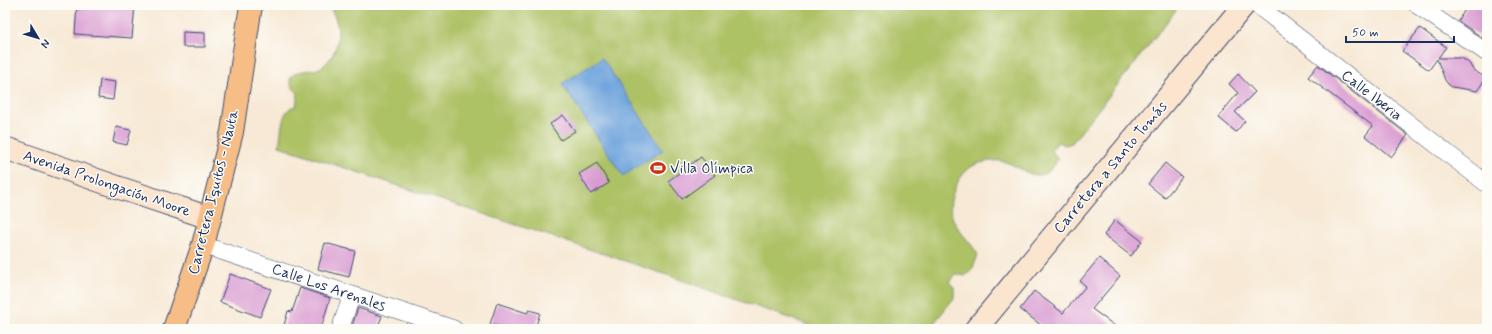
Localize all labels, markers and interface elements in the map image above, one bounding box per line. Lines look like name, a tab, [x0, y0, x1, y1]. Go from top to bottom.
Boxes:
north arrow	[18, 18, 58, 58]
scale bar	[1346, 18, 1454, 44]
text: 50 m	[1352, 25, 1379, 41]
text: N	[37, 36, 53, 51]
street label: Calle Iberia	[1337, 66, 1406, 126]
street label: Carretera a Santo Tomás	[1049, 97, 1172, 238]
street label: Carretera Iquitos - Nauta	[184, 107, 244, 277]
street label: Avenida Prolongación Moore	[20, 146, 193, 223]
sports icon: Villa Olímpica	[649, 159, 667, 177]
place label: Villa Olímpica	[670, 159, 753, 179]
street label: Calle Los Arenales	[269, 259, 388, 317]

